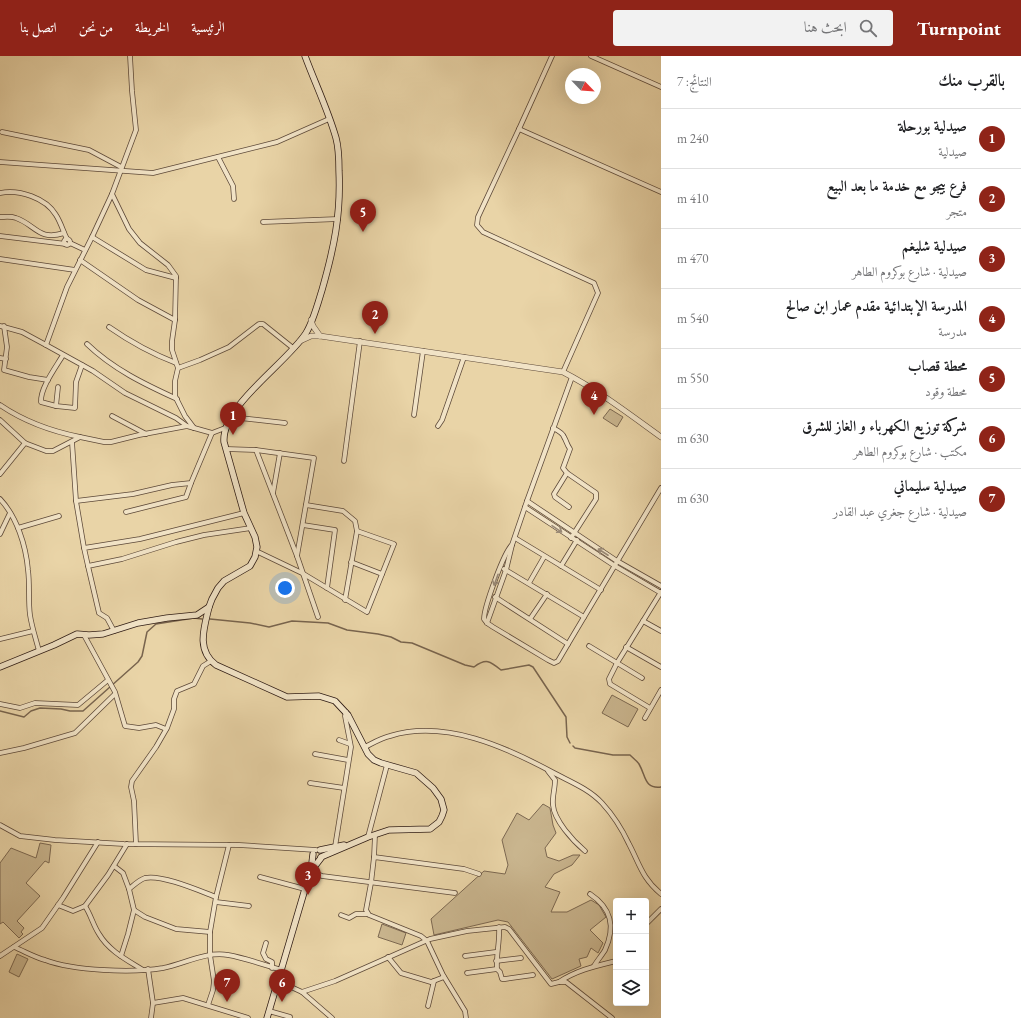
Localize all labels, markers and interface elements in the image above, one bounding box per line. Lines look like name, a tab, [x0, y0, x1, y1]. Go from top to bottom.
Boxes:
search box	[613, 10, 893, 46]
text: Turnpoint	[917, 16, 1001, 41]
text: ابحث هنا	[804, 17, 847, 36]
icon: search	[857, 17, 879, 39]
text: اتصل بنا	[20, 18, 57, 36]
text: من نحن	[79, 18, 113, 36]
text: الخريطة	[135, 18, 169, 36]
text: الرئيسية	[191, 18, 225, 36]
north arrow	[565, 68, 601, 104]
text: بالقرب منك	[938, 69, 1005, 91]
text: النتائج: 7	[677, 73, 712, 90]
text: صيدلية بورحلة	[898, 116, 967, 135]
text: 240 m	[677, 130, 708, 147]
text: 1	[989, 130, 995, 147]
text: صيدلية	[938, 143, 967, 160]
text: فرع بيجو مع خدمة ما بعد البيع	[826, 176, 967, 195]
text: 410 m	[677, 190, 708, 207]
text: 2	[989, 190, 995, 207]
pin: 5	[350, 199, 376, 232]
text: متجر	[946, 203, 967, 220]
text: صيدلية شليغم	[902, 236, 967, 255]
text: 470 m	[677, 250, 708, 267]
text: 3	[989, 250, 995, 267]
text: صيدلية · شارع بوكروم الطاهر	[852, 263, 967, 280]
text: المدرسة الإبتدائية مقدم عمار ابن صالح	[786, 296, 967, 315]
pin: 2	[362, 301, 388, 334]
text: 540 m	[677, 310, 708, 327]
text: 4	[989, 310, 995, 327]
text: مدرسة	[938, 323, 967, 340]
text: محطة قصاب	[908, 356, 967, 375]
text: 550 m	[677, 370, 708, 387]
text: 5	[989, 370, 995, 387]
pin: 4	[581, 382, 607, 415]
text: محطة وقود	[925, 383, 967, 400]
pin: 1	[220, 402, 246, 435]
text: شركة توزيع الكهرباء و الغاز للشرق	[802, 416, 967, 435]
text: 630 m	[677, 430, 708, 447]
text: 6	[989, 430, 995, 447]
text: مكتب · شارع بوكروم الطاهر	[853, 443, 967, 460]
text: صيدلية سليماني	[894, 476, 967, 495]
text: 630 m	[677, 490, 708, 507]
text: 7	[989, 490, 995, 507]
text: صيدلية · شارع جغري عبد القادر	[833, 503, 967, 520]
one-way arrow	[551, 525, 562, 533]
one-way arrow	[598, 548, 609, 556]
one-way arrow	[491, 573, 499, 585]
your location	[275, 578, 295, 598]
pin: 3	[295, 862, 321, 895]
map controls	[613, 898, 649, 1006]
button: +	[613, 898, 649, 934]
button: −	[613, 934, 649, 970]
pin: 7	[214, 969, 240, 1002]
pin: 6	[269, 969, 295, 1002]
button: layers	[613, 970, 649, 1006]

